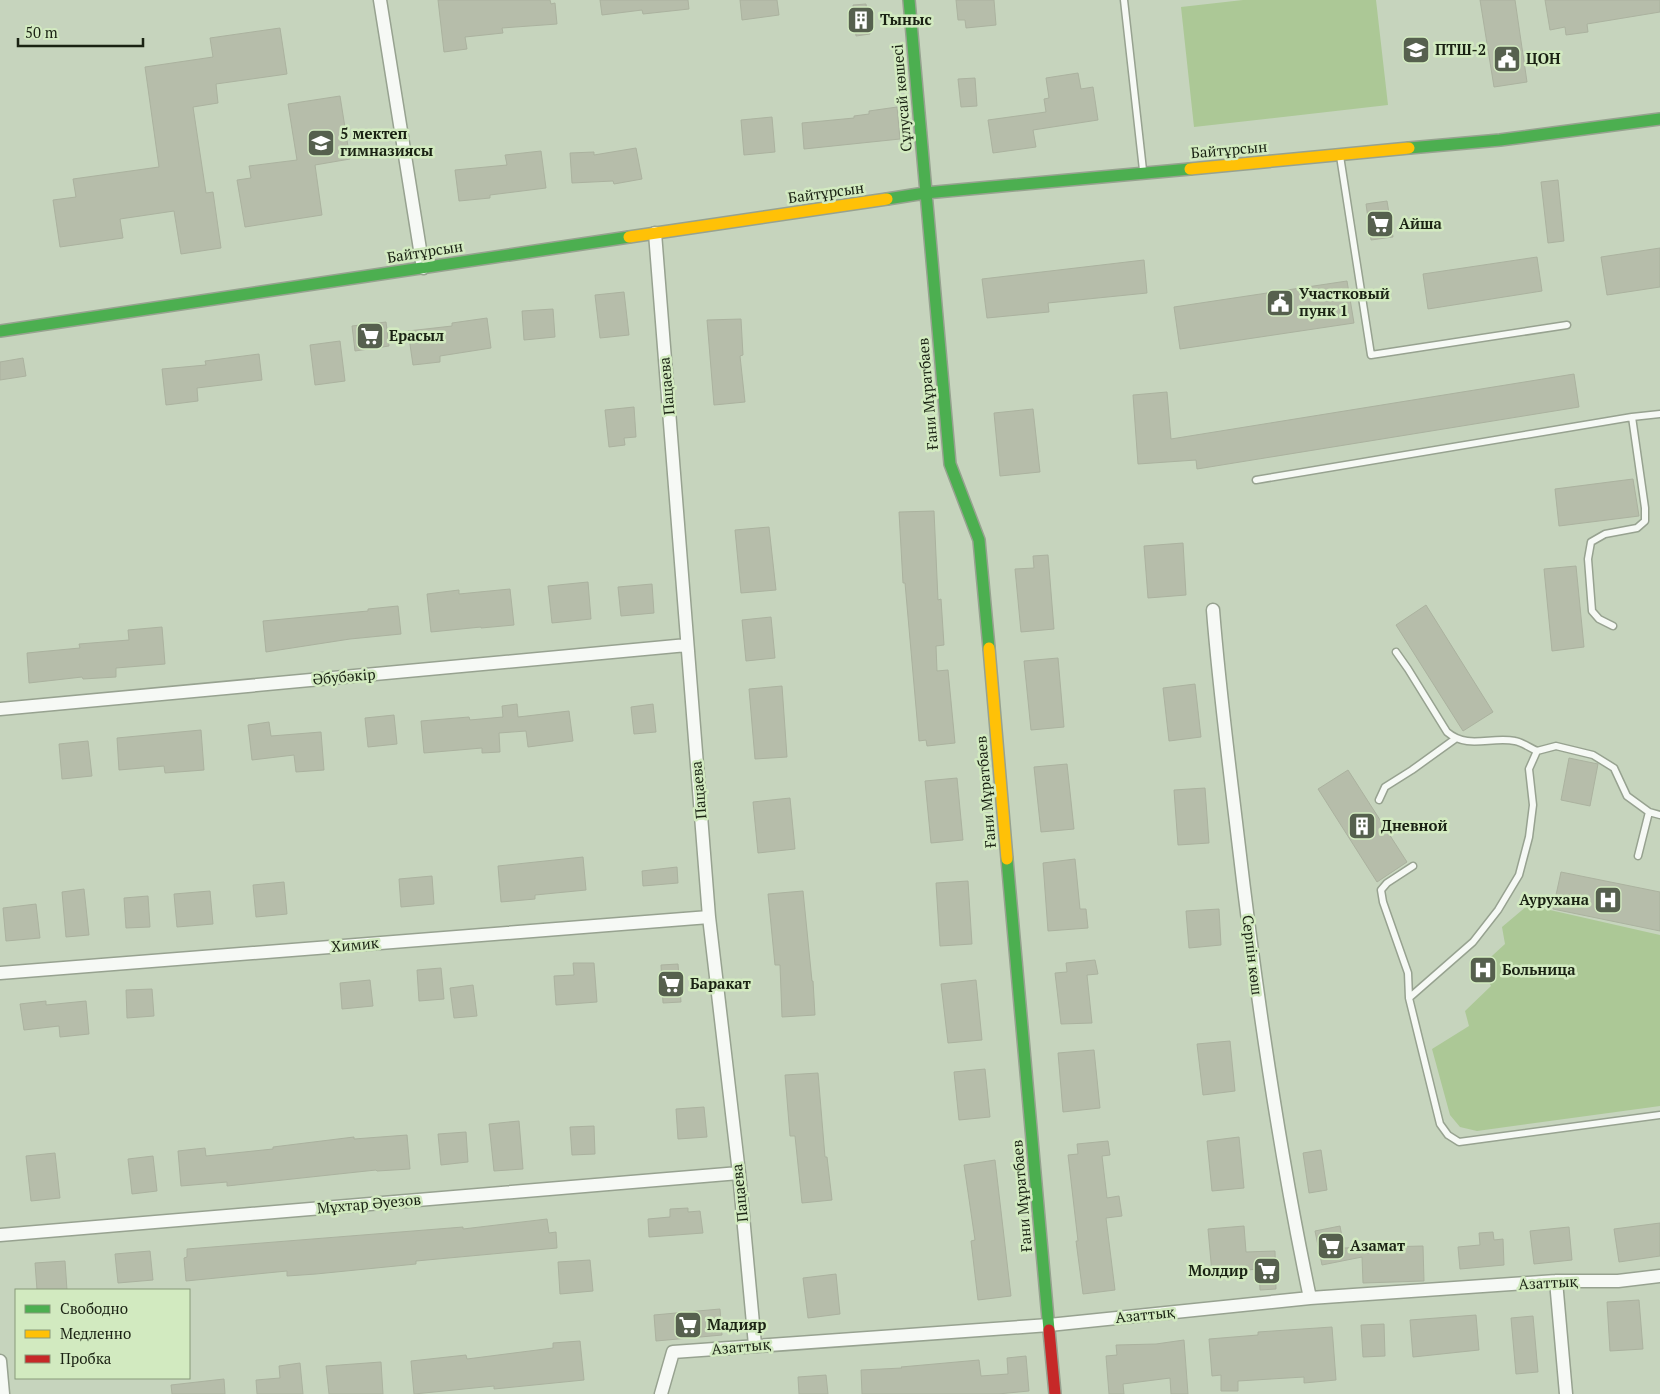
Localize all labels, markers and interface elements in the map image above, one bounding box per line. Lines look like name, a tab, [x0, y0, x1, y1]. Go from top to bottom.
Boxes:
building icon: Тыныс	[846, 5, 876, 35]
place label: Тыныс	[880, 9, 932, 29]
scale bar	[18, 15, 142, 47]
text: 50 m	[25, 22, 58, 42]
school or university icon: ПТШ-2	[1401, 35, 1431, 65]
place label: ПТШ-2	[1435, 39, 1486, 59]
street label: Сұлусай көшесі	[886, 43, 916, 153]
public building icon: ЦОН	[1492, 44, 1522, 74]
place label: ЦОН	[1526, 48, 1561, 68]
place label: 5 мектеп гимназиясы	[340, 123, 434, 160]
school or university icon: 5 мектеп гимназиясы	[306, 128, 336, 158]
street label: Байтұрсын	[1190, 136, 1268, 162]
street label: Байтұрсын	[787, 177, 865, 207]
supermarket icon: Айша	[1365, 209, 1395, 239]
place label: Айша	[1399, 213, 1443, 233]
street label: Байтұрсын	[385, 235, 464, 267]
place label: Участковый пунк 1	[1299, 283, 1390, 320]
public building icon: Участковый пунк 1	[1265, 288, 1295, 318]
supermarket icon: Ерасыл	[355, 321, 385, 351]
place label: Ерасыл	[389, 325, 444, 345]
street label: Ғани Мұратбаев	[912, 337, 942, 451]
street label: Пацаева	[653, 356, 679, 416]
street label: Әбубәкір	[312, 663, 376, 689]
street label: Ғани Мұратбаев	[970, 735, 1000, 849]
street label: Пацаева	[685, 760, 711, 820]
building icon: Дневной	[1347, 811, 1377, 841]
place label: Дневной	[1381, 815, 1447, 835]
hospital icon: Аурухана	[1593, 885, 1623, 915]
place label: Аурухана	[1519, 889, 1590, 909]
street label: Серпін көш	[1238, 914, 1268, 996]
street label: Химик	[330, 932, 380, 956]
hospital icon: Больница	[1468, 955, 1498, 985]
place label: Больница	[1502, 959, 1576, 979]
supermarket icon: Баракат	[656, 969, 686, 999]
place label: Баракат	[690, 973, 751, 993]
street label: Ғани Мұратбаев	[1006, 1139, 1036, 1253]
street label: Пацаева	[726, 1163, 752, 1223]
street label: Мұхтар Әуезов	[316, 1188, 422, 1218]
supermarket icon: Азамат	[1316, 1231, 1346, 1261]
place label: Азамат	[1350, 1235, 1405, 1255]
supermarket icon: Молдир	[1252, 1256, 1282, 1286]
place label: Молдир	[1188, 1260, 1248, 1280]
street label: Азаттық	[1518, 1270, 1579, 1294]
legend	[15, 1289, 190, 1379]
text: Свободно	[60, 1298, 128, 1318]
street label: Азаттық	[1114, 1301, 1176, 1327]
supermarket icon: Мадияр	[673, 1310, 703, 1340]
place label: Мадияр	[707, 1314, 766, 1334]
text: Медленно	[60, 1323, 131, 1343]
street label: Азаттық	[710, 1333, 772, 1359]
text: Пробка	[60, 1348, 112, 1368]

